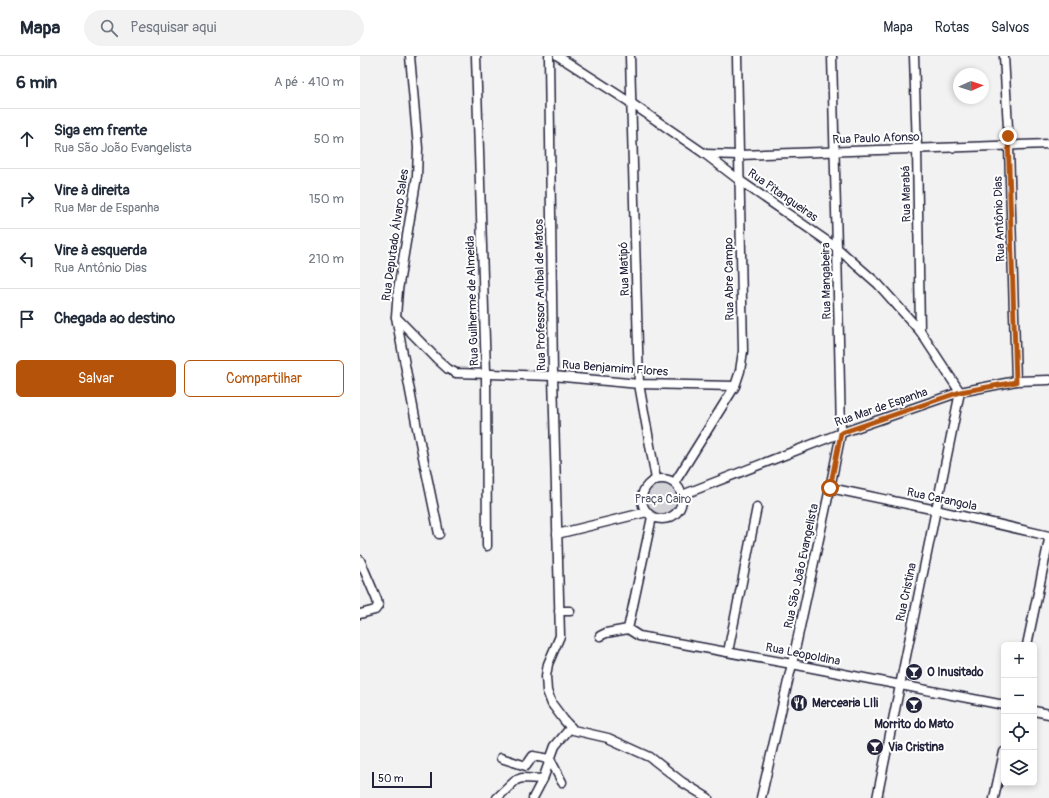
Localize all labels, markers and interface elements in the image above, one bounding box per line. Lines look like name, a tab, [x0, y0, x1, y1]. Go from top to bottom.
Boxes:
search box	[84, 10, 364, 46]
text: Mapa	[20, 16, 60, 40]
icon: search	[98, 17, 120, 39]
text: Pesquisar aqui	[130, 18, 216, 37]
text: Mapa	[883, 19, 913, 36]
text: Rotas	[935, 19, 969, 36]
text: Salvos	[991, 19, 1029, 36]
north arrow	[953, 68, 989, 104]
text: 6 min	[16, 72, 57, 93]
text: A pé · 410 m	[274, 74, 344, 90]
text: Siga em frente	[54, 121, 147, 140]
route end	[999, 127, 1017, 145]
icon: ahead	[16, 128, 38, 150]
street label: Rua Paulo Afonso	[832, 129, 920, 148]
text: 50 m	[314, 131, 344, 147]
text: Rua São João Evangelista	[54, 140, 192, 156]
street label: Rua Marabá	[898, 165, 914, 222]
street label: Rua Pitangueiras	[745, 166, 821, 225]
street label: Rua Deputado Álvaro Sales	[378, 167, 412, 302]
street label: Rua Antônio Dias	[990, 175, 1008, 262]
text: Vire à direita	[54, 181, 130, 200]
icon: right	[16, 188, 38, 210]
text: 150 m	[309, 191, 344, 207]
text: Rua Mar de Espanha	[54, 200, 159, 216]
street label: Rua Professor Aníbal de Matos	[532, 218, 549, 371]
street label: Rua Guilherme de Almeida	[463, 235, 482, 366]
street label: Rua Abre Campo	[721, 237, 738, 321]
text: Vire à esquerda	[54, 241, 147, 260]
street label: Rua Matipó	[616, 241, 633, 296]
street label: Rua Mangabeira	[818, 242, 835, 320]
icon: left	[16, 248, 38, 270]
text: 210 m	[308, 251, 344, 267]
text: Rua Antônio Dias	[54, 260, 147, 276]
icon: arrive	[16, 308, 38, 330]
text: Chegada ao destino	[54, 309, 175, 328]
street label: Rua Benjamim Flores	[561, 357, 669, 380]
button: Salvar	[16, 360, 176, 397]
button: Compartilhar	[184, 360, 344, 397]
street label: Rua Mar de Espanha	[833, 384, 930, 430]
route start	[821, 479, 839, 497]
street label: Rua Carangola	[905, 485, 979, 514]
park label: Praça Cairo	[635, 492, 692, 507]
street label: Rua São João Evangelista	[781, 502, 822, 630]
street label: Rua Cristina	[893, 561, 920, 623]
street label: Rua Leopoldina	[764, 640, 842, 669]
map controls	[1001, 642, 1037, 786]
button: +	[1001, 642, 1037, 678]
bar icon: O Inusitado	[904, 662, 924, 682]
place label: O Inusitado	[927, 665, 984, 680]
button: −	[1001, 678, 1037, 714]
restaurant icon: Mercearia LIli	[789, 693, 809, 713]
bar icon: Morrito do Mato	[904, 695, 924, 715]
place label: Mercearia LIli	[812, 696, 878, 711]
button: locate	[1001, 714, 1037, 750]
place label: Morrito do Mato	[874, 717, 954, 732]
bar icon: Via Cristina	[865, 737, 885, 757]
place label: Via Cristina	[888, 740, 944, 755]
button: layers	[1001, 750, 1037, 786]
scale bar	[372, 770, 432, 789]
text: 50 m	[378, 772, 404, 785]

